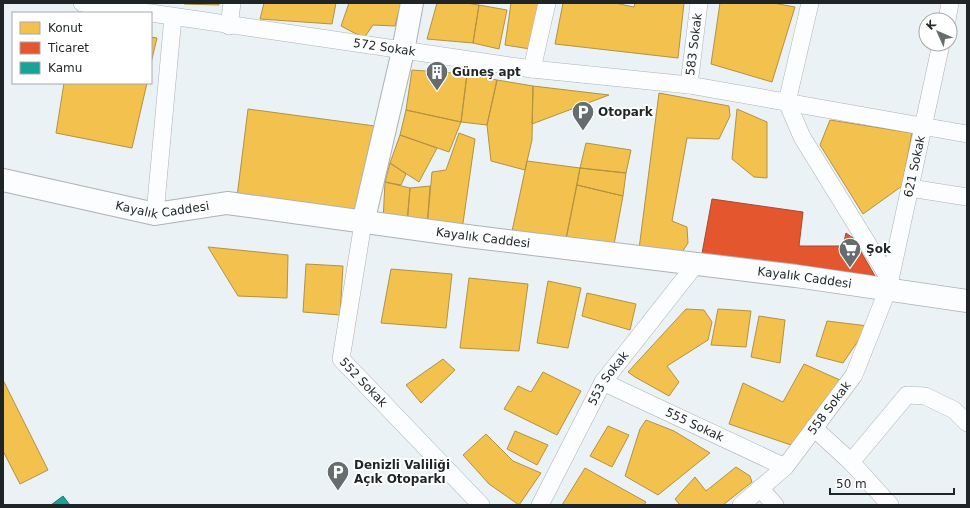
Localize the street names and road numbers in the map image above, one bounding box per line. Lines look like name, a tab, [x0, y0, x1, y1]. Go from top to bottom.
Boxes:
street label: 583 Sokak	[683, 12, 705, 76]
street label: 572 Sokak	[352, 36, 417, 59]
street label: 621 Sokak	[901, 134, 928, 199]
street label: Kayalık Caddesi	[114, 198, 210, 221]
street label: Kayalık Caddesi	[435, 225, 531, 251]
street label: Kayalık Caddesi	[757, 264, 853, 291]
street label: 553 Sokak	[585, 348, 632, 408]
street label: 552 Sokak	[337, 355, 390, 410]
street label: 558 Sokak	[805, 379, 854, 437]
street label: 555 Sokak	[663, 405, 726, 444]

